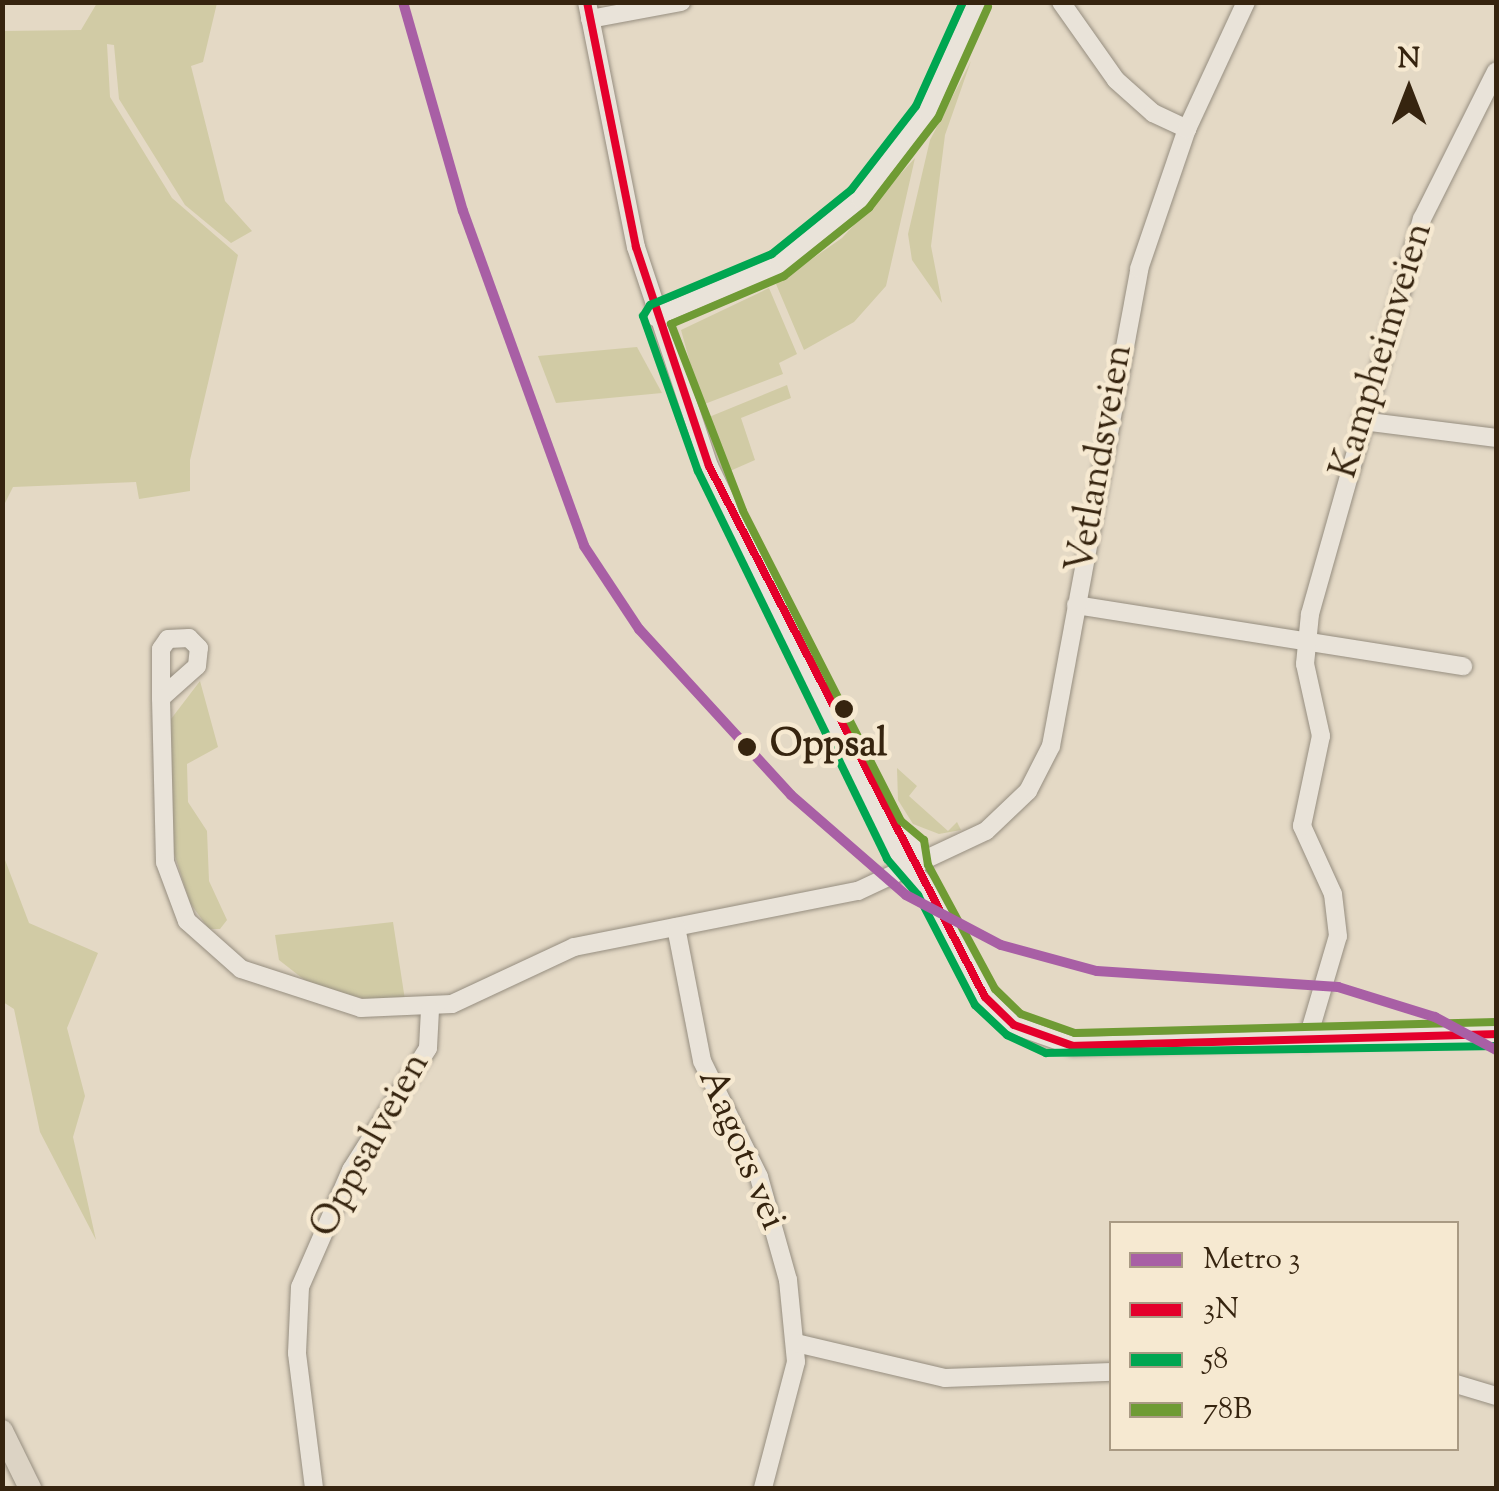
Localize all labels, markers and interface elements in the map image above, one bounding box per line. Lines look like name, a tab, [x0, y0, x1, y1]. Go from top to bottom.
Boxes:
north arrow	[1359, 40, 1459, 140]
text: N	[1398, 40, 1420, 80]
street label: Kampheimveien	[1323, 218, 1445, 484]
street label: Vetlandsveien	[1059, 341, 1145, 577]
unlabelled marker	[834, 699, 854, 719]
place label: Oppsal	[770, 724, 887, 770]
marker: Oppsal	[734, 734, 760, 760]
street label: Oppsalveien	[303, 1046, 441, 1246]
street label: Aagots vei	[686, 1063, 794, 1237]
legend	[1109, 1221, 1459, 1451]
text: Metro 3	[1203, 1239, 1300, 1282]
text: 3N	[1203, 1289, 1239, 1332]
text: 58	[1203, 1339, 1228, 1382]
text: 78B	[1203, 1389, 1252, 1432]

